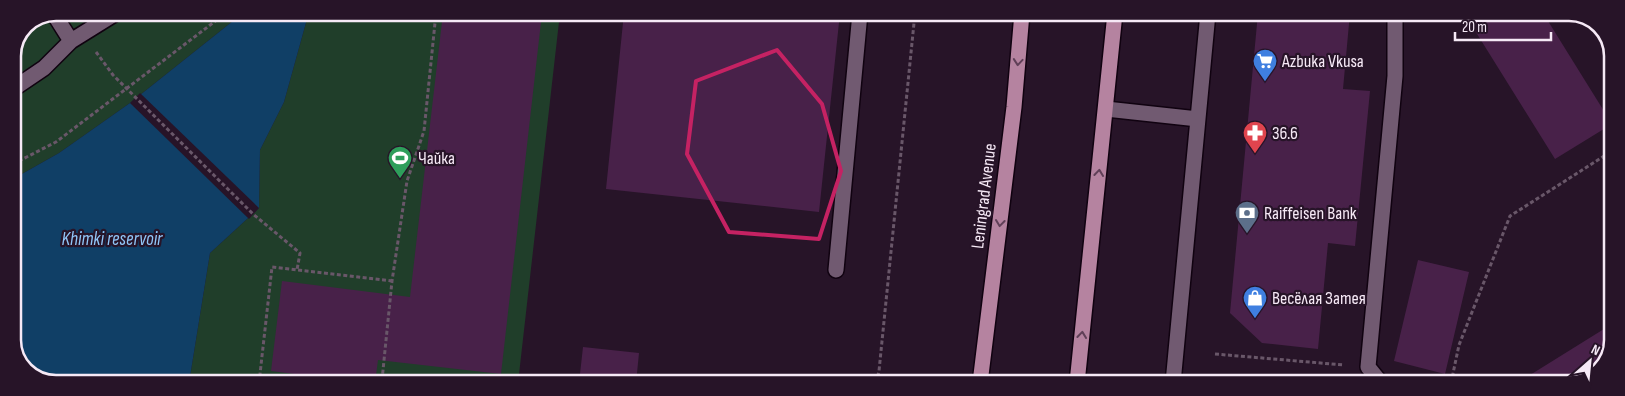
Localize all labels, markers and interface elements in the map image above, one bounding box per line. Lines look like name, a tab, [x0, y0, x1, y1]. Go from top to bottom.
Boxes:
scale bar	[1455, 10, 1551, 42]
text: 20 m	[1462, 18, 1487, 37]
supermarket icon: Azbuka Vkusa	[1252, 48, 1278, 82]
place label: Azbuka Vkusa	[1281, 51, 1364, 72]
one-way arrow	[1013, 58, 1024, 66]
pharmacy icon: 36.6	[1242, 120, 1268, 154]
place label: 36.6	[1272, 123, 1298, 144]
street label: Leningrad Avenue	[967, 142, 1001, 250]
sports icon: Чайка	[387, 145, 413, 179]
place label: Чайка	[418, 148, 455, 169]
one-way arrow	[1093, 169, 1104, 177]
bank icon: Raiffeisen Bank	[1234, 200, 1260, 234]
place label: Raiffeisen Bank	[1264, 203, 1357, 224]
one-way arrow	[995, 219, 1006, 227]
water label: Khimki reservoir	[62, 228, 163, 251]
shop icon: Весёлая Затея	[1242, 285, 1268, 319]
place label: Весёлая Затея	[1272, 288, 1366, 309]
one-way arrow	[1076, 330, 1087, 338]
north arrow	[1565, 336, 1615, 386]
text: N	[1588, 341, 1603, 359]

